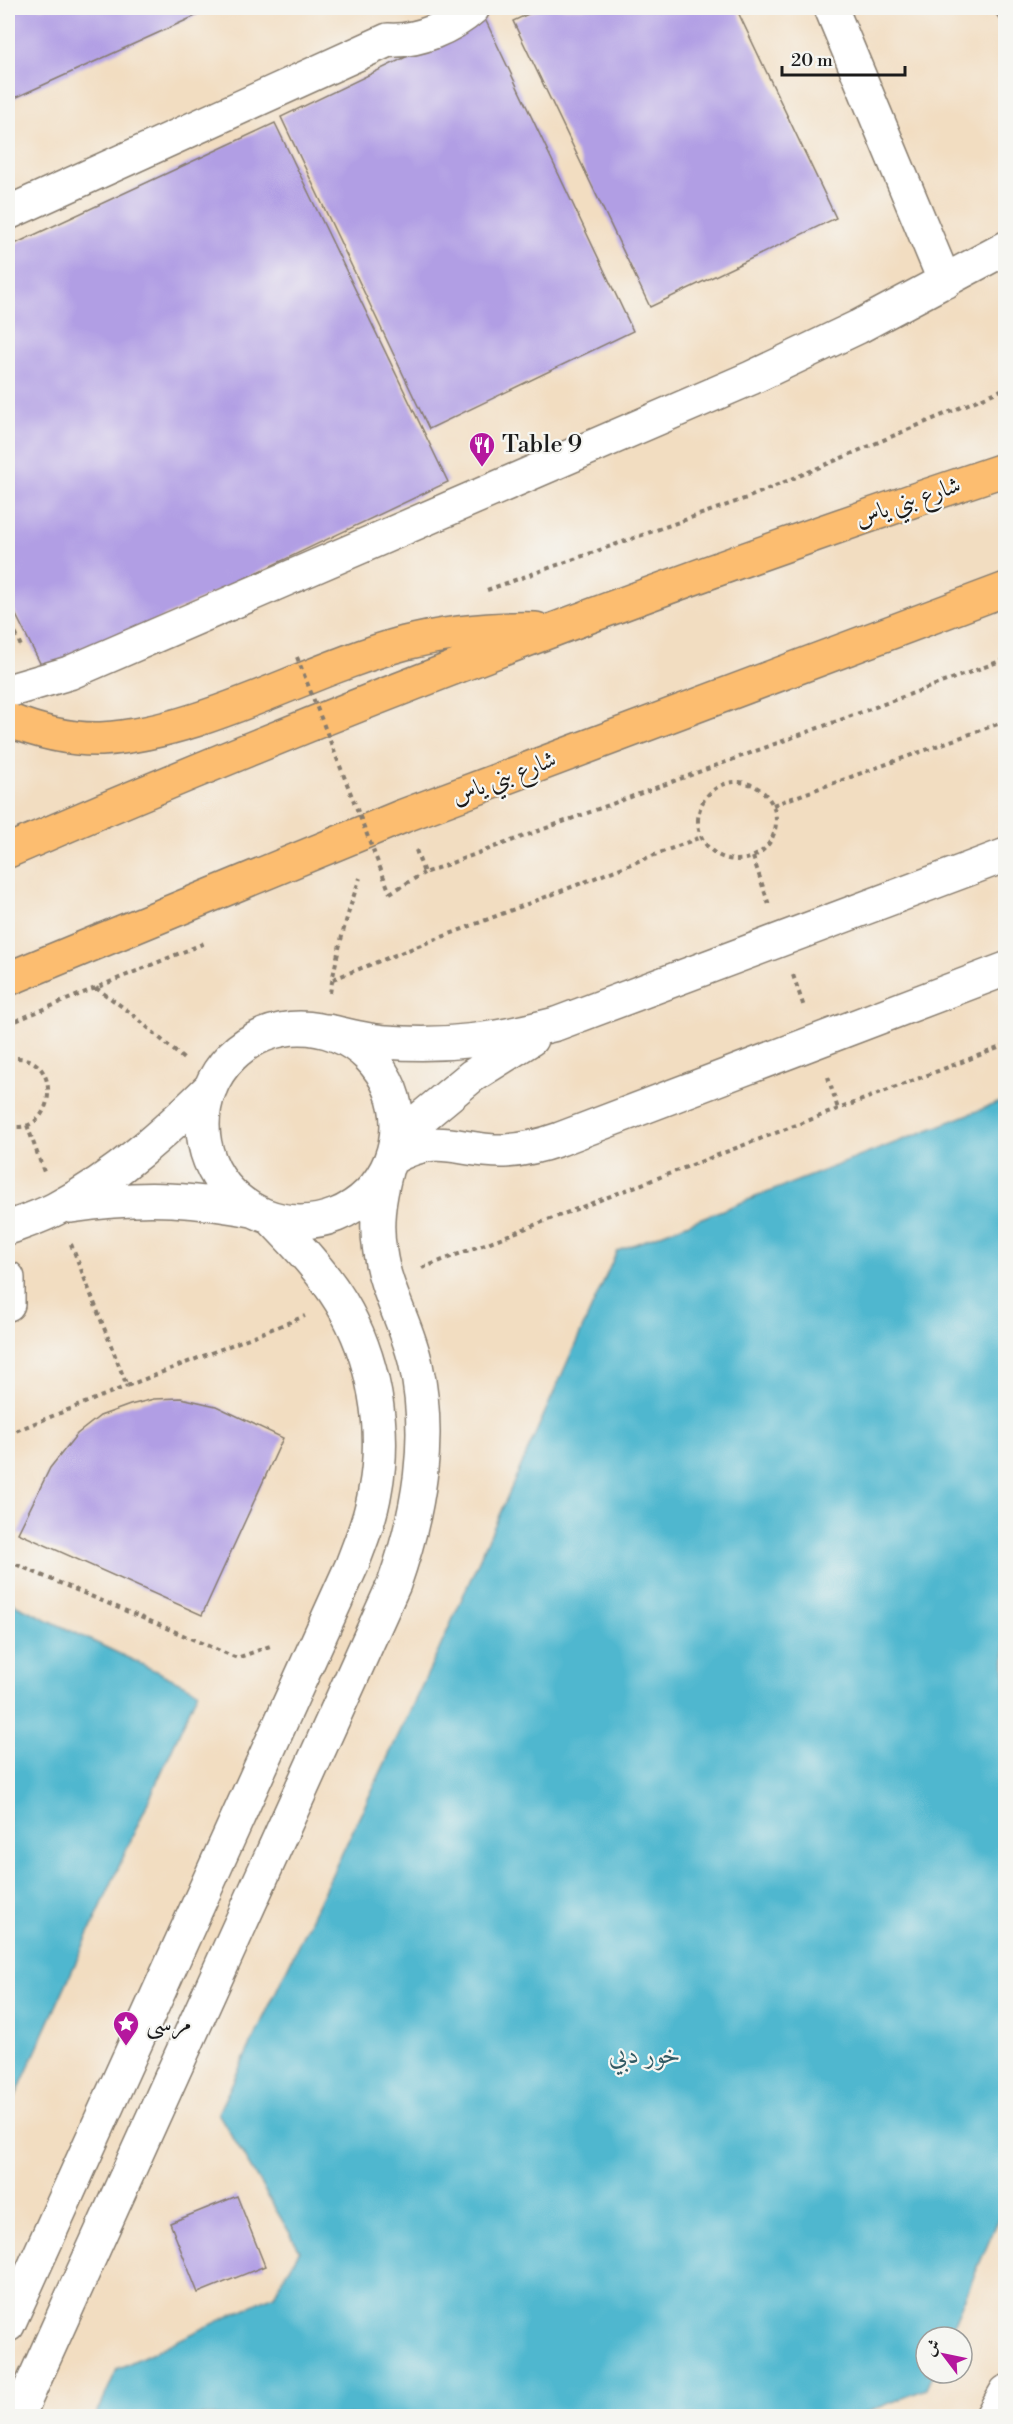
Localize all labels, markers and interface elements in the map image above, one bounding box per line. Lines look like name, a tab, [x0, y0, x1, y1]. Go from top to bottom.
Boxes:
scale bar	[782, 39, 905, 77]
text: 20 m	[791, 49, 833, 72]
restaurant icon: Table 9	[467, 430, 497, 468]
place label: Table 9	[502, 430, 582, 460]
street label: شارع بني ياس	[851, 470, 967, 540]
street label: شارع بني ياس	[447, 744, 563, 817]
place icon: مرسی	[111, 2009, 141, 2047]
place label: مرسی	[146, 2009, 191, 2040]
water label: خور دبي	[609, 2039, 681, 2076]
north arrow	[914, 2325, 974, 2385]
text: ش	[919, 2336, 945, 2360]

